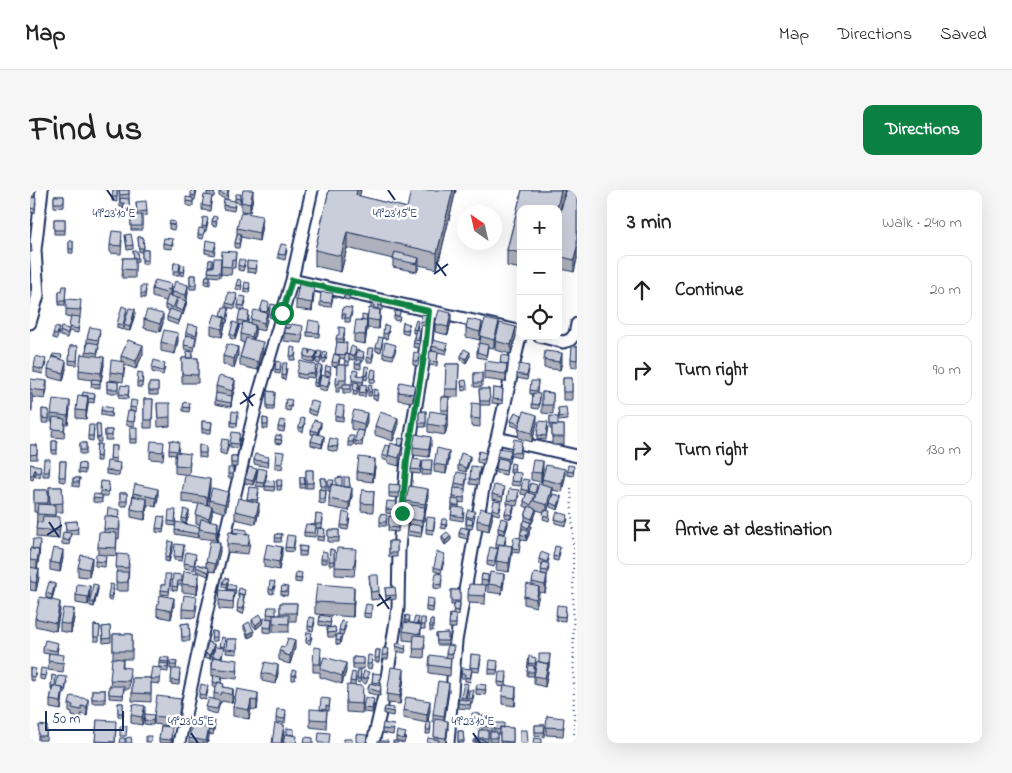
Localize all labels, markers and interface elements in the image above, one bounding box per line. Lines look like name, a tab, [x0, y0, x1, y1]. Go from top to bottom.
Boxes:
text: Map	[25, 17, 66, 52]
text: Map	[779, 22, 809, 48]
text: Directions	[837, 22, 912, 48]
text: Saved	[940, 22, 987, 48]
text: Find us	[30, 105, 142, 156]
button: Directions	[863, 105, 982, 155]
text: 49°23'10"E	[92, 205, 136, 223]
text: 49°23'15"E	[373, 205, 417, 223]
north arrow	[457, 205, 502, 250]
map controls	[517, 205, 562, 340]
button: +	[517, 205, 562, 250]
text: 3 min	[627, 208, 671, 238]
text: Walk · 240 m	[882, 211, 962, 235]
button: −	[517, 250, 562, 295]
icon: ahead	[628, 276, 656, 304]
text: Continue	[675, 277, 743, 304]
text: 20 m	[930, 278, 961, 302]
button: locate	[517, 295, 562, 340]
route start	[271, 302, 294, 325]
icon: right	[628, 356, 656, 384]
text: Turn right	[675, 357, 748, 384]
text: 90 m	[933, 358, 961, 382]
icon: right	[628, 436, 656, 464]
text: Turn right	[675, 437, 748, 464]
text: 130 m	[926, 438, 961, 462]
route end	[391, 502, 414, 525]
icon: arrive	[628, 516, 656, 544]
text: Arrive at destination	[675, 517, 832, 544]
scale bar	[45, 708, 124, 731]
text: 50 m	[52, 709, 80, 730]
text: 49°23'05"E	[168, 713, 214, 731]
text: 49°23'10"E	[451, 713, 495, 731]

